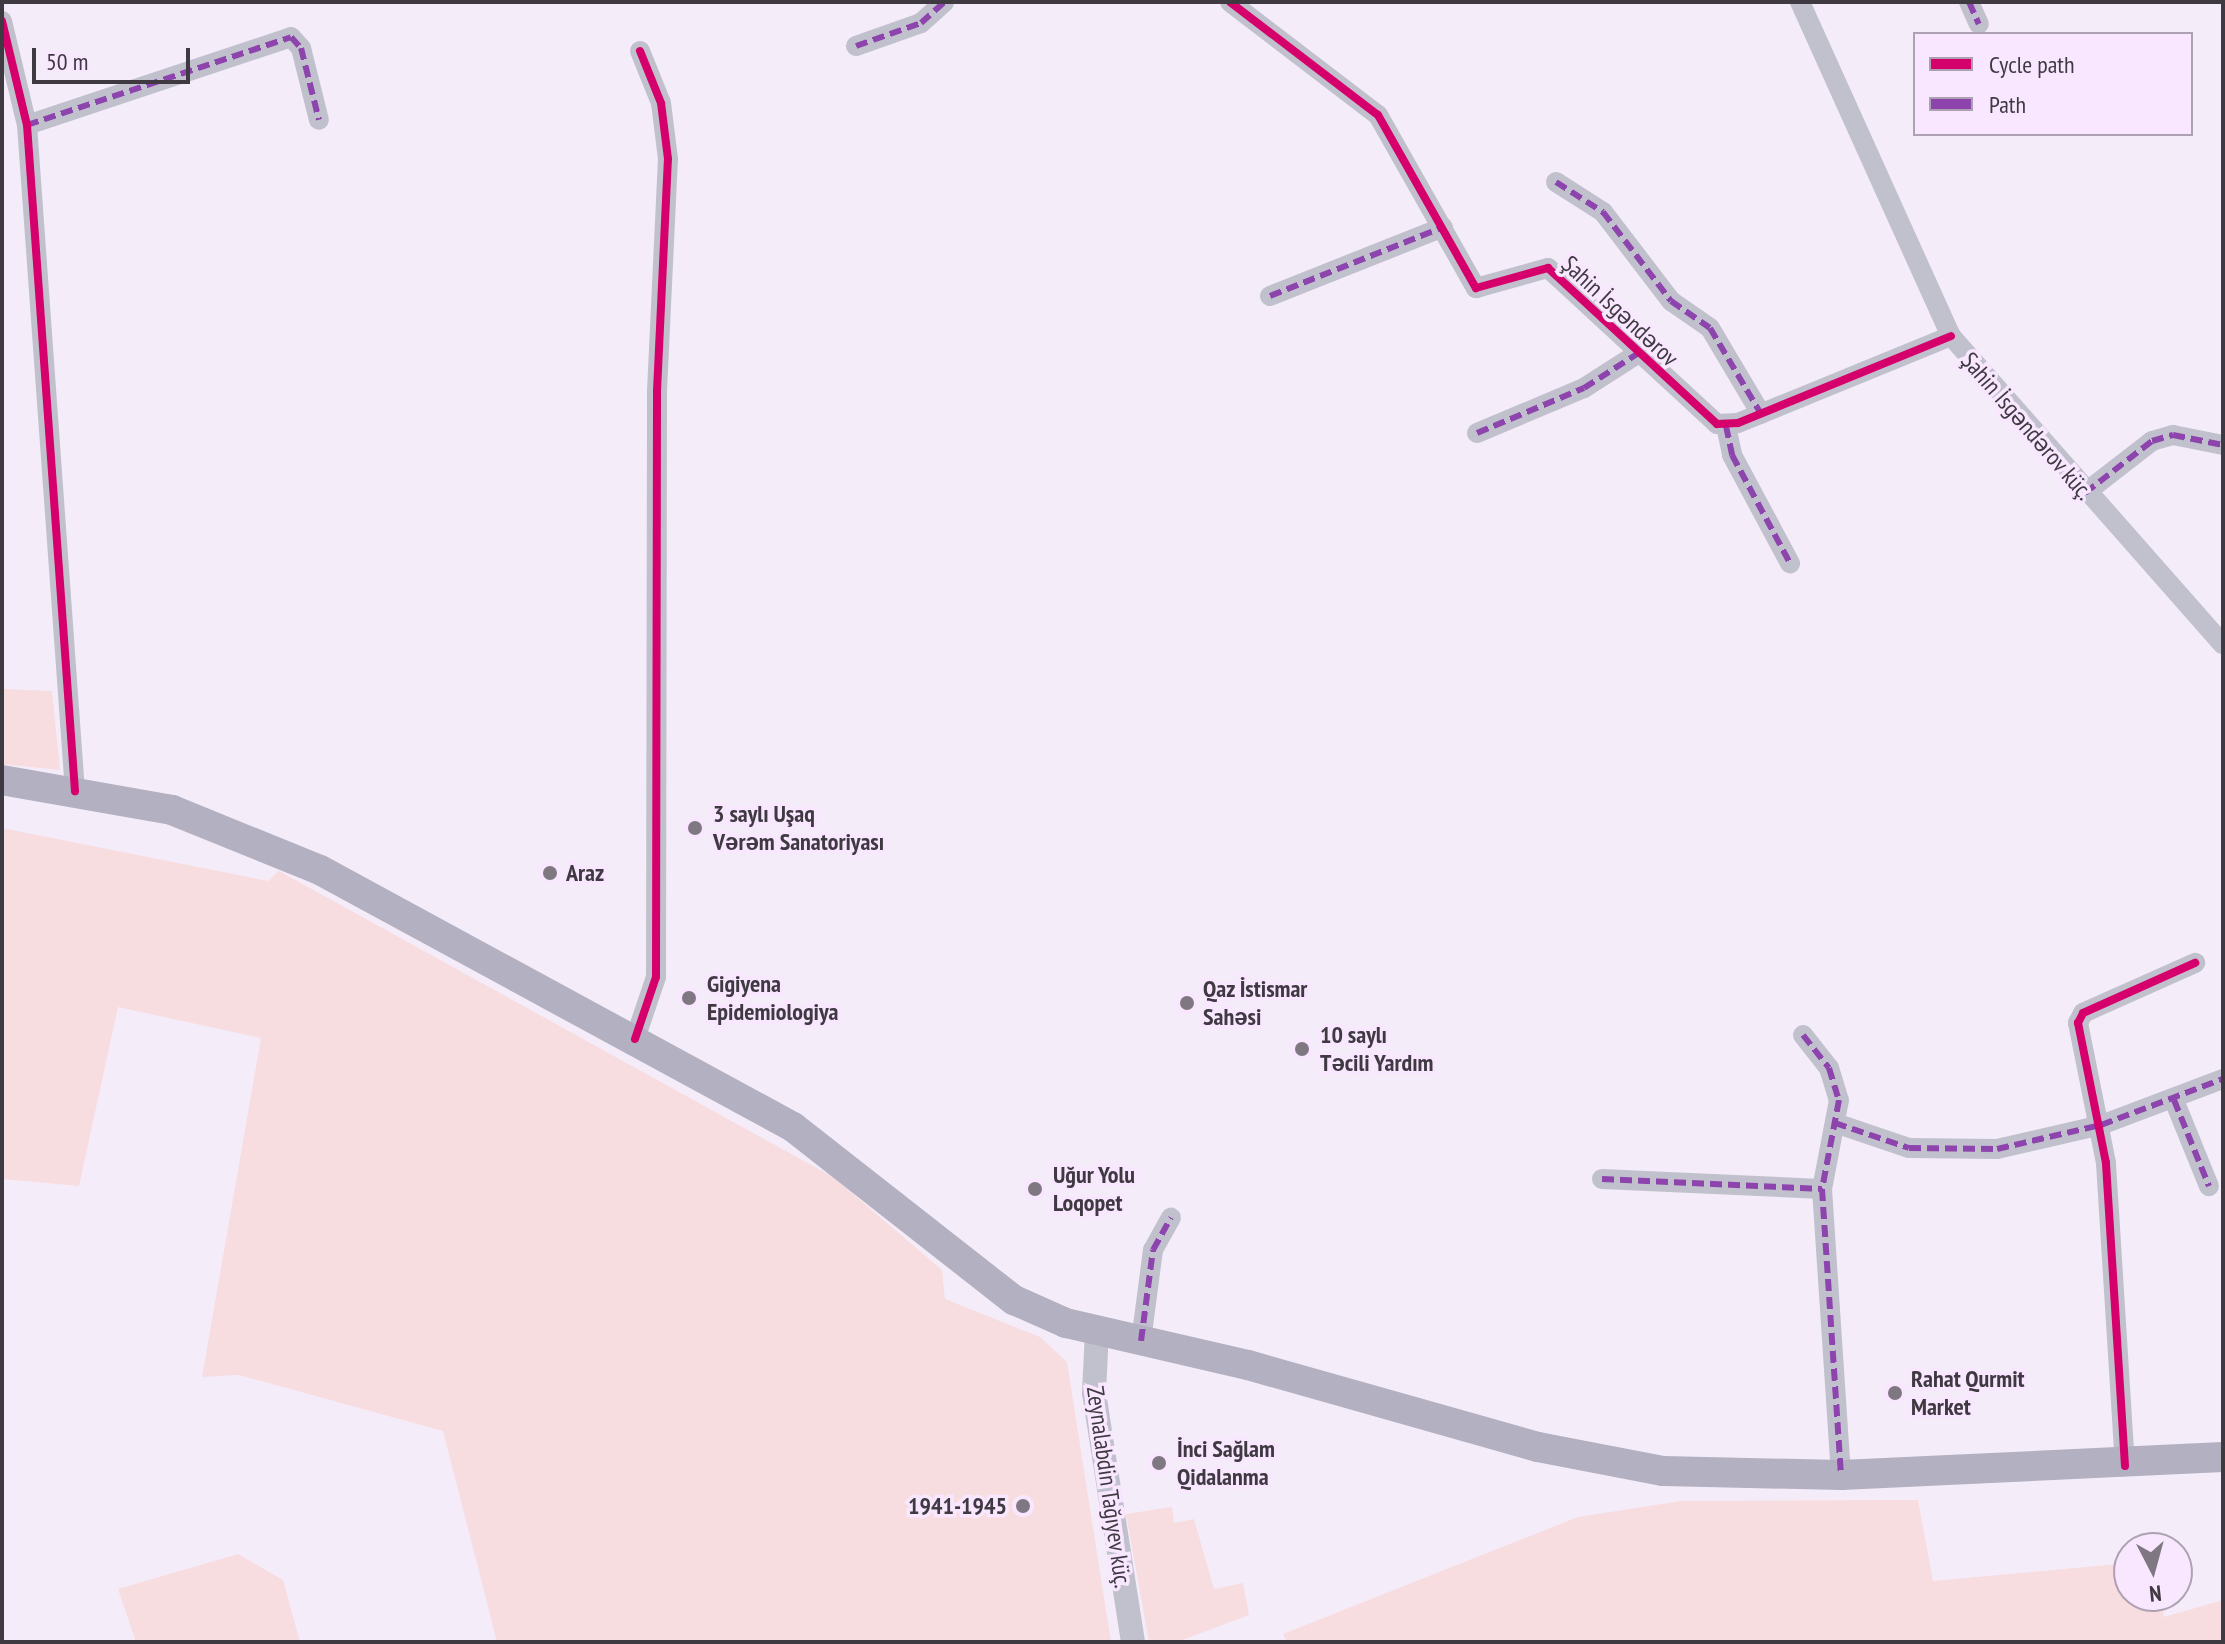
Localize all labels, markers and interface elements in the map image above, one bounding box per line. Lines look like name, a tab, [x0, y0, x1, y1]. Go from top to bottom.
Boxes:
scale bar	[36, 32, 194, 82]
legend	[1913, 32, 2193, 136]
text: 50 m	[46, 46, 88, 77]
text: Cycle path	[1989, 49, 2075, 80]
text: Path	[1989, 89, 2026, 120]
street label: Şahin İsgəndərov	[1556, 250, 1684, 372]
street label: Şahin İsgəndərov küç.	[1955, 346, 2099, 506]
place label: 3 saylı Uşaq Vərəm Sanatoriyası	[713, 800, 884, 856]
marker: 3 saylı Uşaq Vərəm Sanatoriyası	[684, 817, 706, 839]
place label: Araz	[566, 859, 604, 887]
marker: Araz	[541, 864, 559, 882]
place label: Gigiyena Epidemiologiya	[707, 970, 838, 1026]
place label: Qaz İstismar Sahəsi	[1203, 975, 1308, 1031]
marker: Gigiyena Epidemiologiya	[678, 987, 700, 1009]
marker: Qaz İstismar Sahəsi	[1178, 994, 1196, 1012]
place label: 10 saylı Təcili Yardım	[1320, 1021, 1434, 1077]
marker: 10 saylı Təcili Yardım	[1291, 1038, 1313, 1060]
place label: Uğur Yolu Loqopet	[1053, 1161, 1136, 1217]
marker: Uğur Yolu Loqopet	[1024, 1178, 1046, 1200]
place label: Rahat Qurmit Market	[1911, 1365, 2025, 1421]
street label: Zeynalabdin Tağıyev küç.	[1081, 1384, 1137, 1590]
marker: Rahat Qurmit Market	[1886, 1384, 1904, 1402]
place label: İnci Sağlam Qidalanma	[1177, 1435, 1275, 1491]
marker: İnci Sağlam Qidalanma	[1148, 1452, 1170, 1474]
place label: 1941-1945	[908, 1492, 1007, 1520]
marker: 1941-1945	[1014, 1497, 1032, 1515]
north arrow	[2113, 1532, 2193, 1612]
text: N	[2148, 1579, 2163, 1608]

